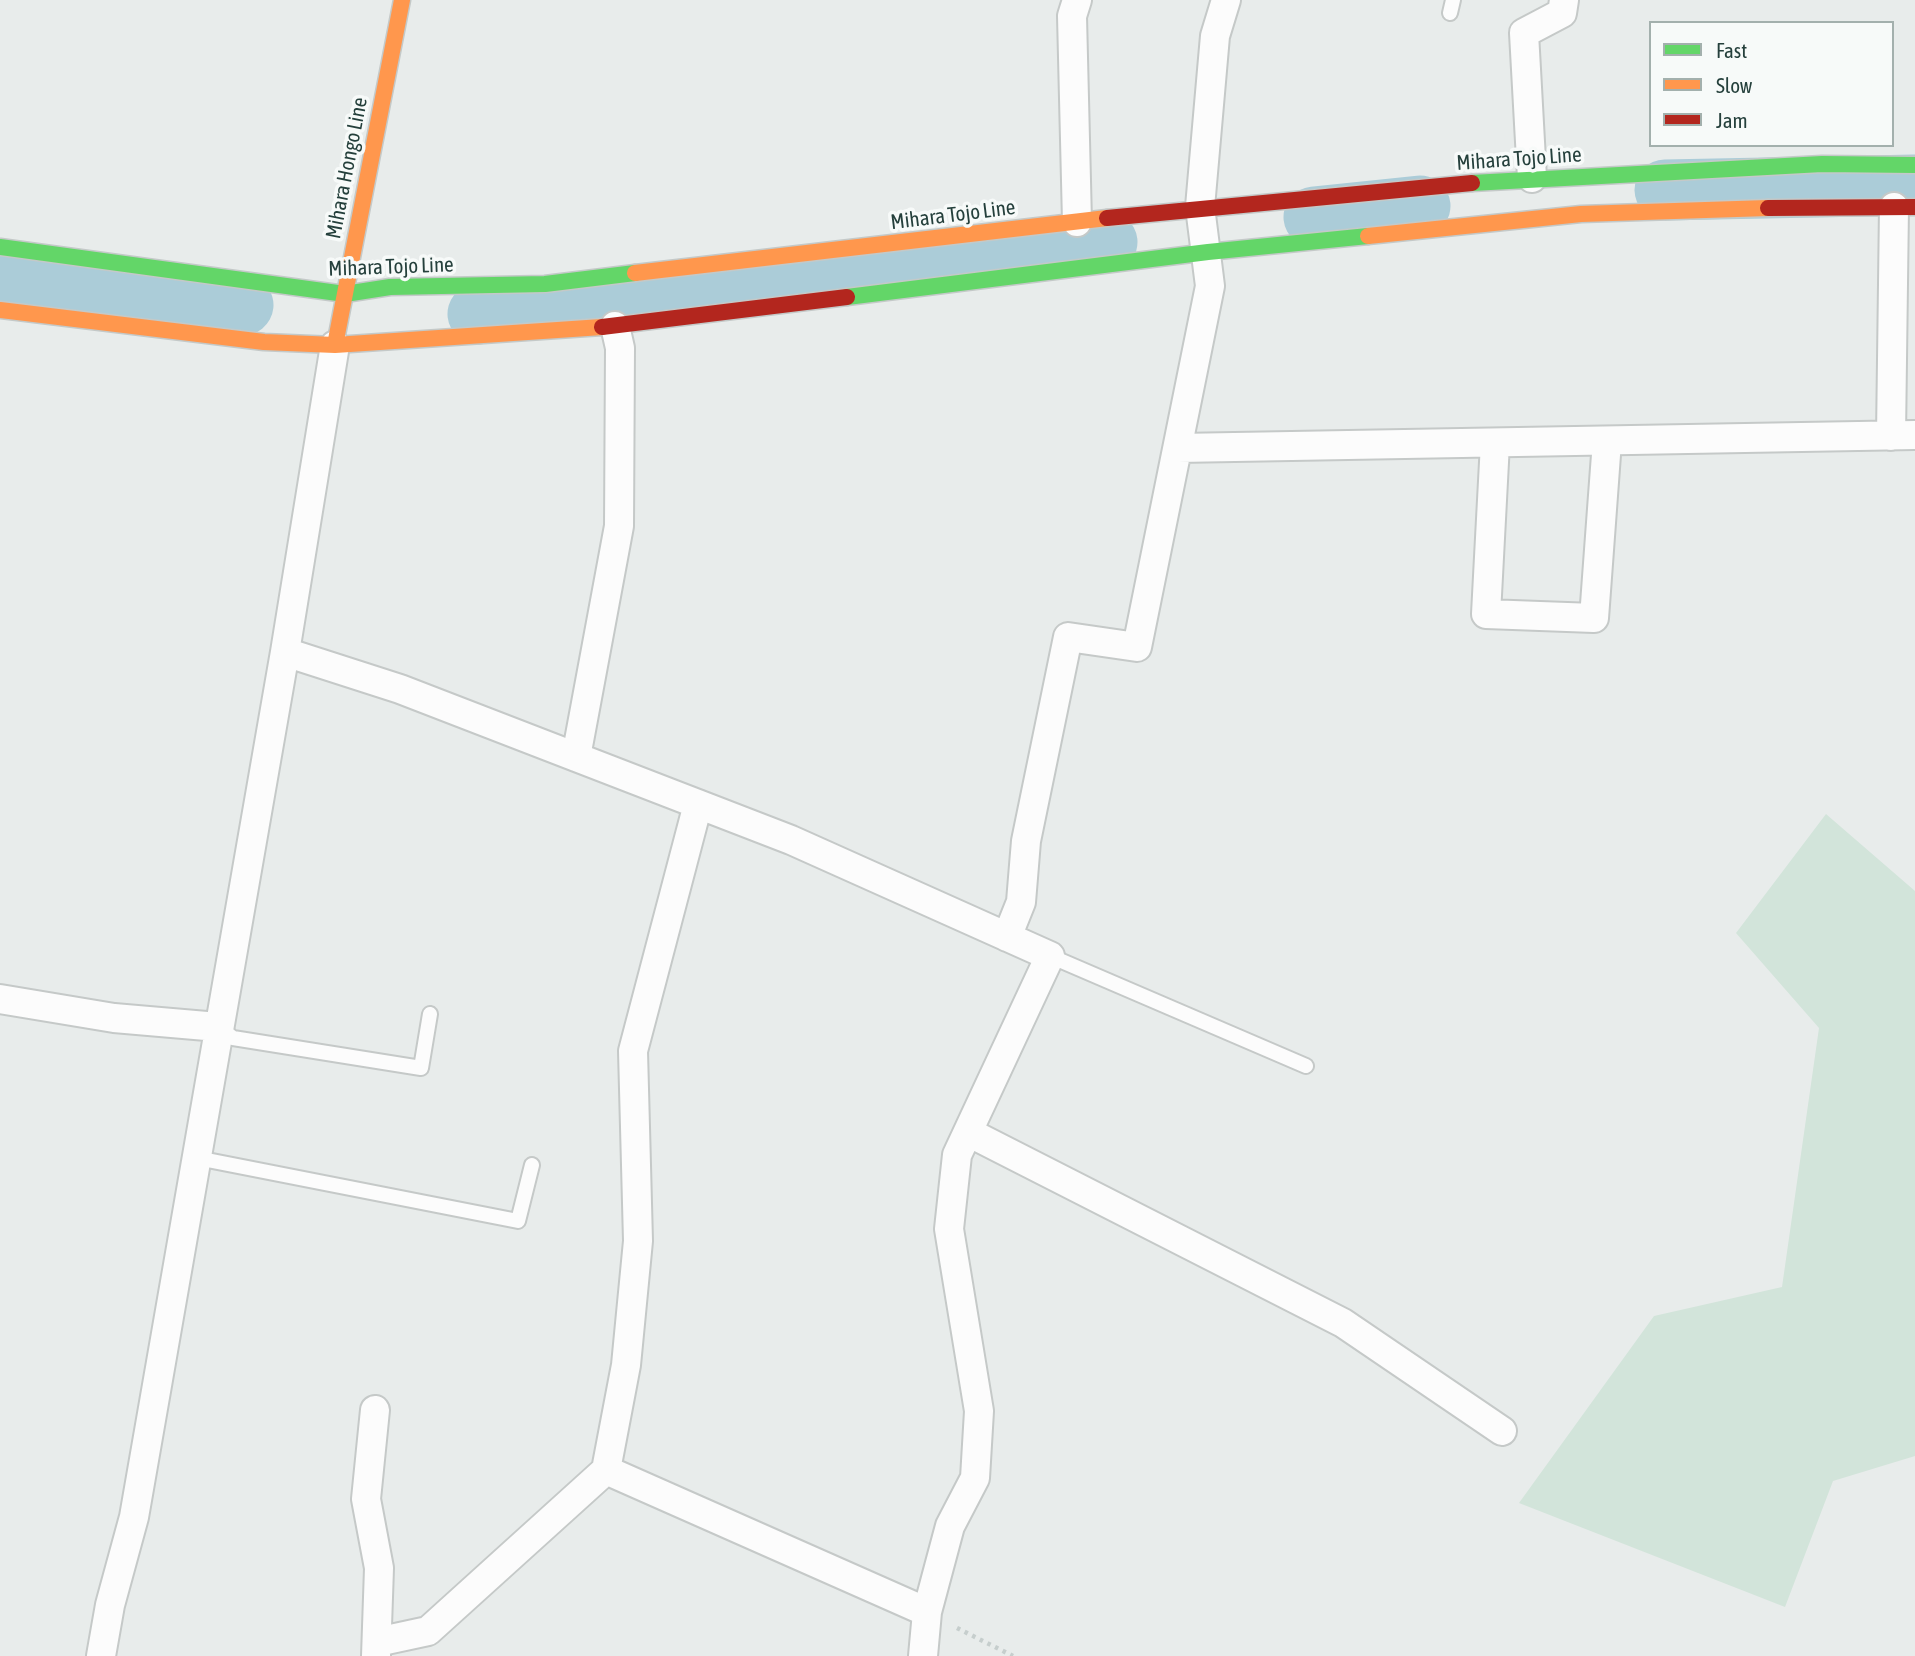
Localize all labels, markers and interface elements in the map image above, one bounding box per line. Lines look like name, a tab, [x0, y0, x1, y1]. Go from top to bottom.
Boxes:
legend	[1649, 21, 1894, 147]
text: Fast	[1716, 38, 1747, 62]
text: Slow	[1716, 73, 1752, 97]
street label: Mihara Hongo Line	[321, 95, 373, 241]
text: Jam	[1716, 108, 1748, 132]
street label: Mihara Tojo Line	[1456, 142, 1582, 176]
street label: Mihara Tojo Line	[889, 195, 1017, 235]
street label: Mihara Tojo Line	[328, 252, 454, 282]

